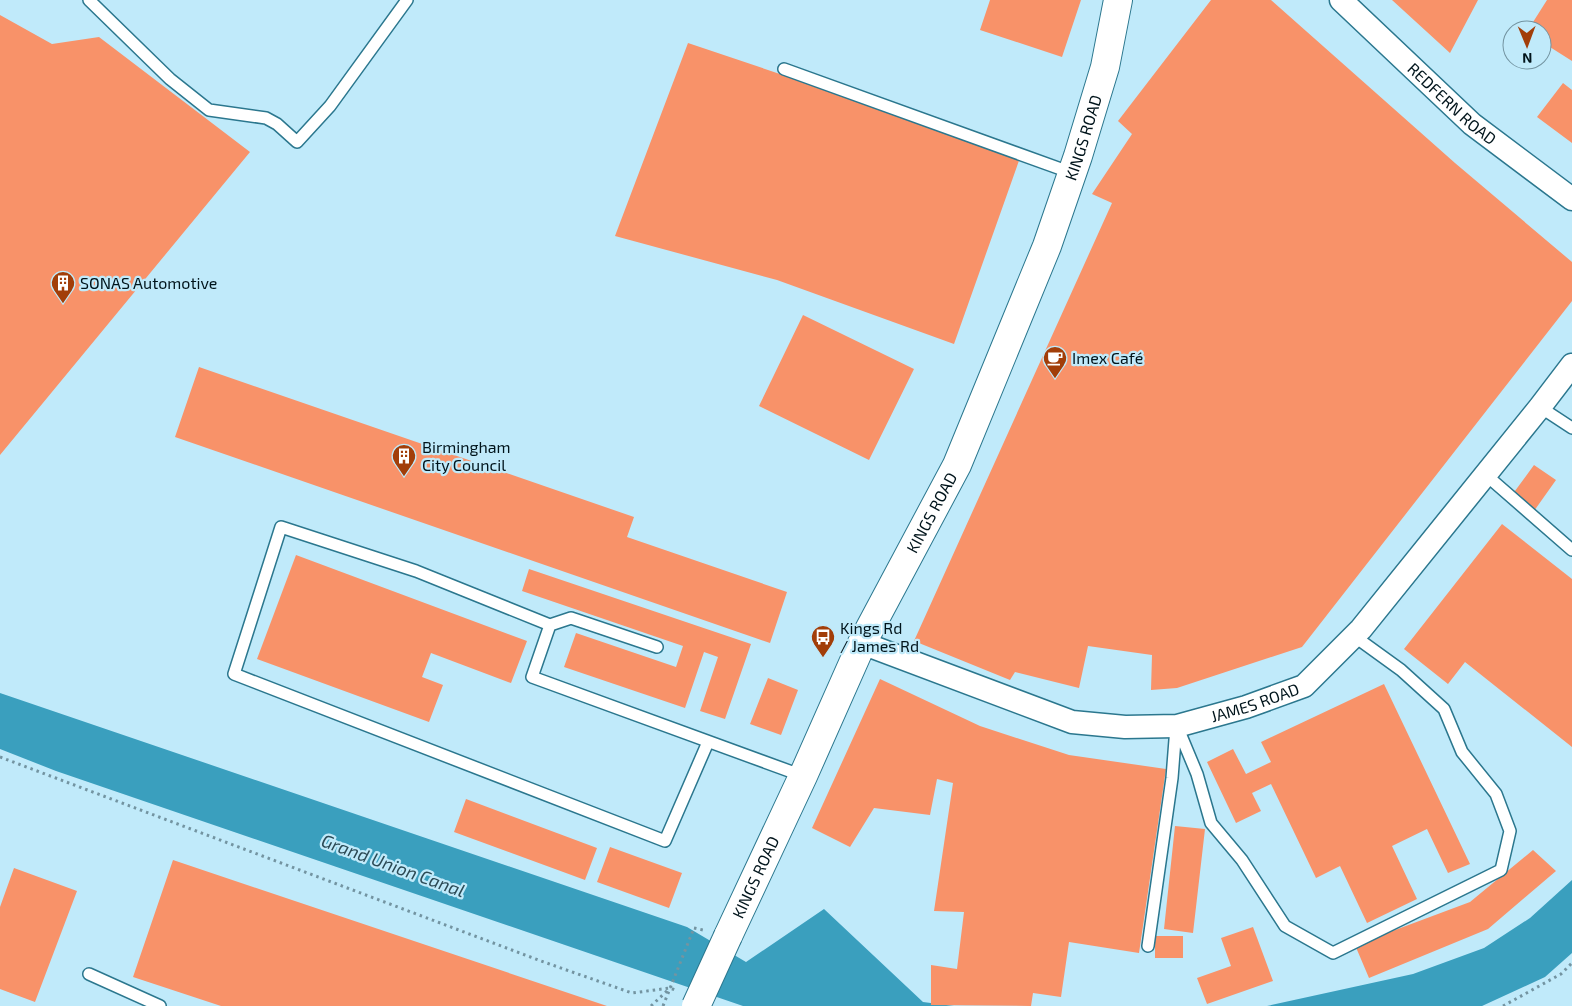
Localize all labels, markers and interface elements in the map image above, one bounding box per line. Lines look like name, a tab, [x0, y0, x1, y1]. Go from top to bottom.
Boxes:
north arrow	[1502, 20, 1552, 70]
text: N	[1522, 50, 1532, 67]
street label: REDFERN ROAD	[1404, 58, 1500, 148]
street label: KINGS ROAD	[1060, 92, 1105, 183]
building icon: SONAS Automotive	[50, 270, 76, 304]
place label: SONAS Automotive	[80, 273, 217, 292]
cafe icon: Imex Café	[1042, 345, 1068, 379]
place label: Imex Café	[1072, 348, 1143, 367]
place label: Birmingham City Council	[422, 437, 511, 474]
building icon: Birmingham City Council	[391, 443, 417, 477]
street label: KINGS ROAD	[902, 469, 960, 556]
place label: Kings Rd / James Rd	[840, 618, 919, 655]
bus stop icon: Kings Rd / James Rd	[810, 624, 836, 658]
street label: JAMES ROAD	[1208, 679, 1302, 725]
water label: Grand Union Canal	[319, 829, 468, 901]
street label: KINGS ROAD	[728, 833, 783, 921]

